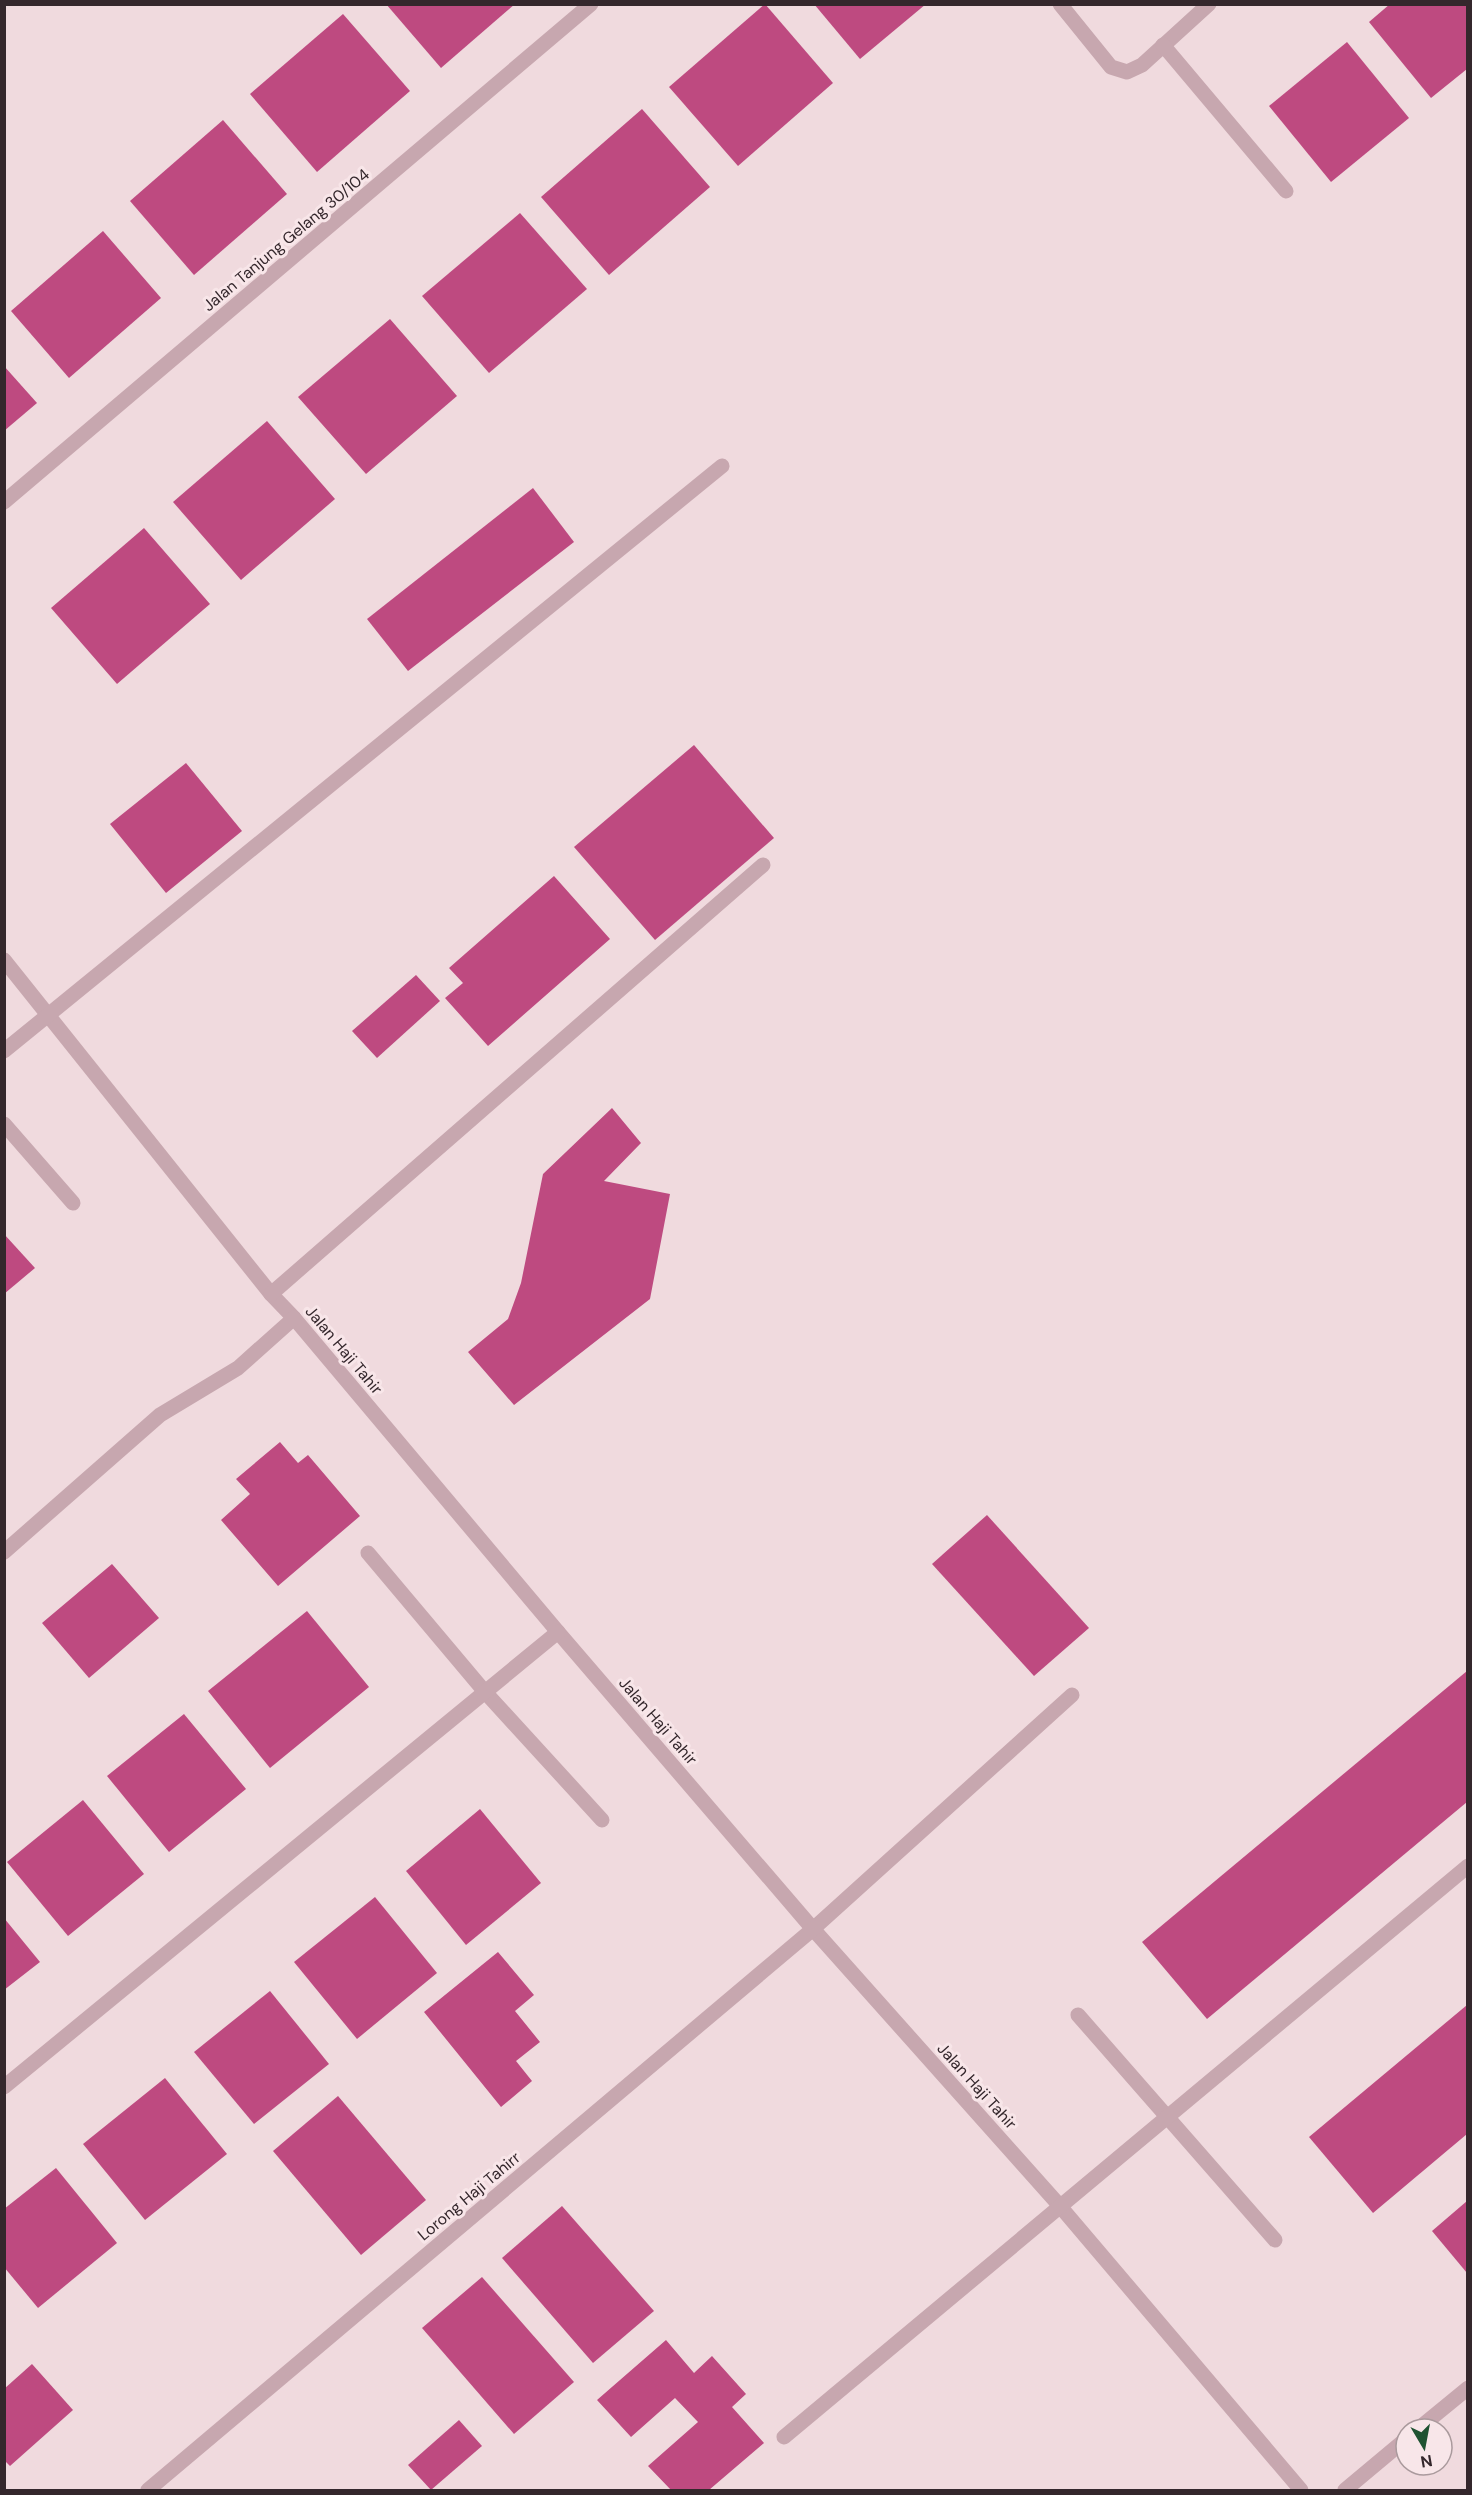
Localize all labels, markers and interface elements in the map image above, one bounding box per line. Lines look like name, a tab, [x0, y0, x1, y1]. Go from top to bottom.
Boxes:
street label: Jalan Tanjung Gelang 30/104	[198, 164, 374, 316]
street label: Jalan Haji Tahir	[301, 1301, 387, 1399]
street label: Jalan Haji Tahir	[614, 1673, 702, 1769]
street label: Jalan Haji Tahir	[933, 2038, 1021, 2134]
street label: Lorong Haji Tahirr	[413, 2147, 525, 2245]
north arrow	[1394, 2417, 1454, 2477]
text: N	[1419, 2450, 1434, 2473]

